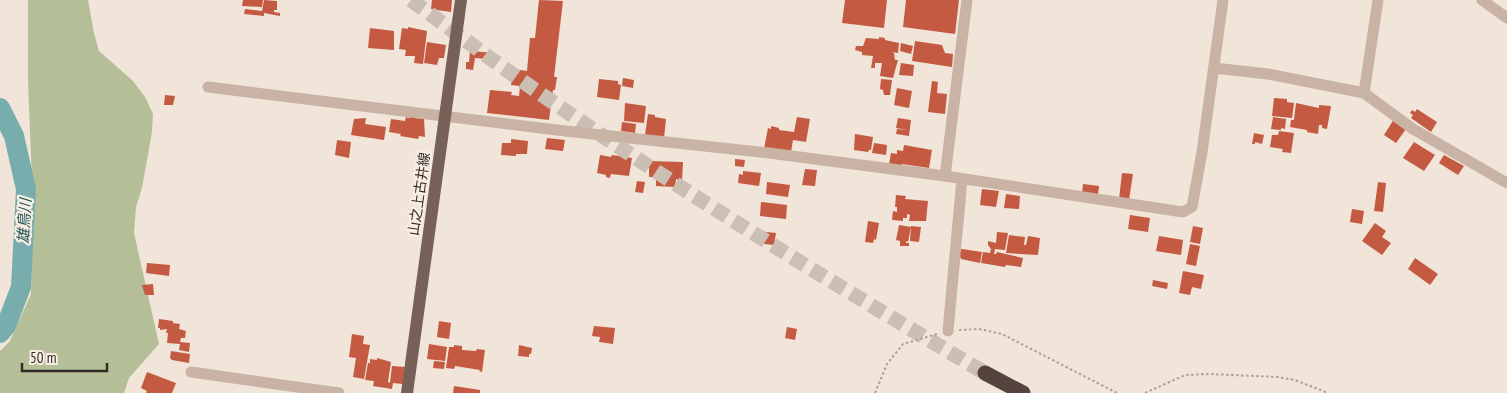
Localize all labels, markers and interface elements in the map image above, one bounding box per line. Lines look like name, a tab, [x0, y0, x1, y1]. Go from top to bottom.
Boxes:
street label: 山之上古井線	[404, 151, 434, 237]
water label: 雄鳥川	[13, 196, 35, 244]
scale bar	[22, 340, 108, 372]
text: 50 m	[30, 348, 56, 367]

